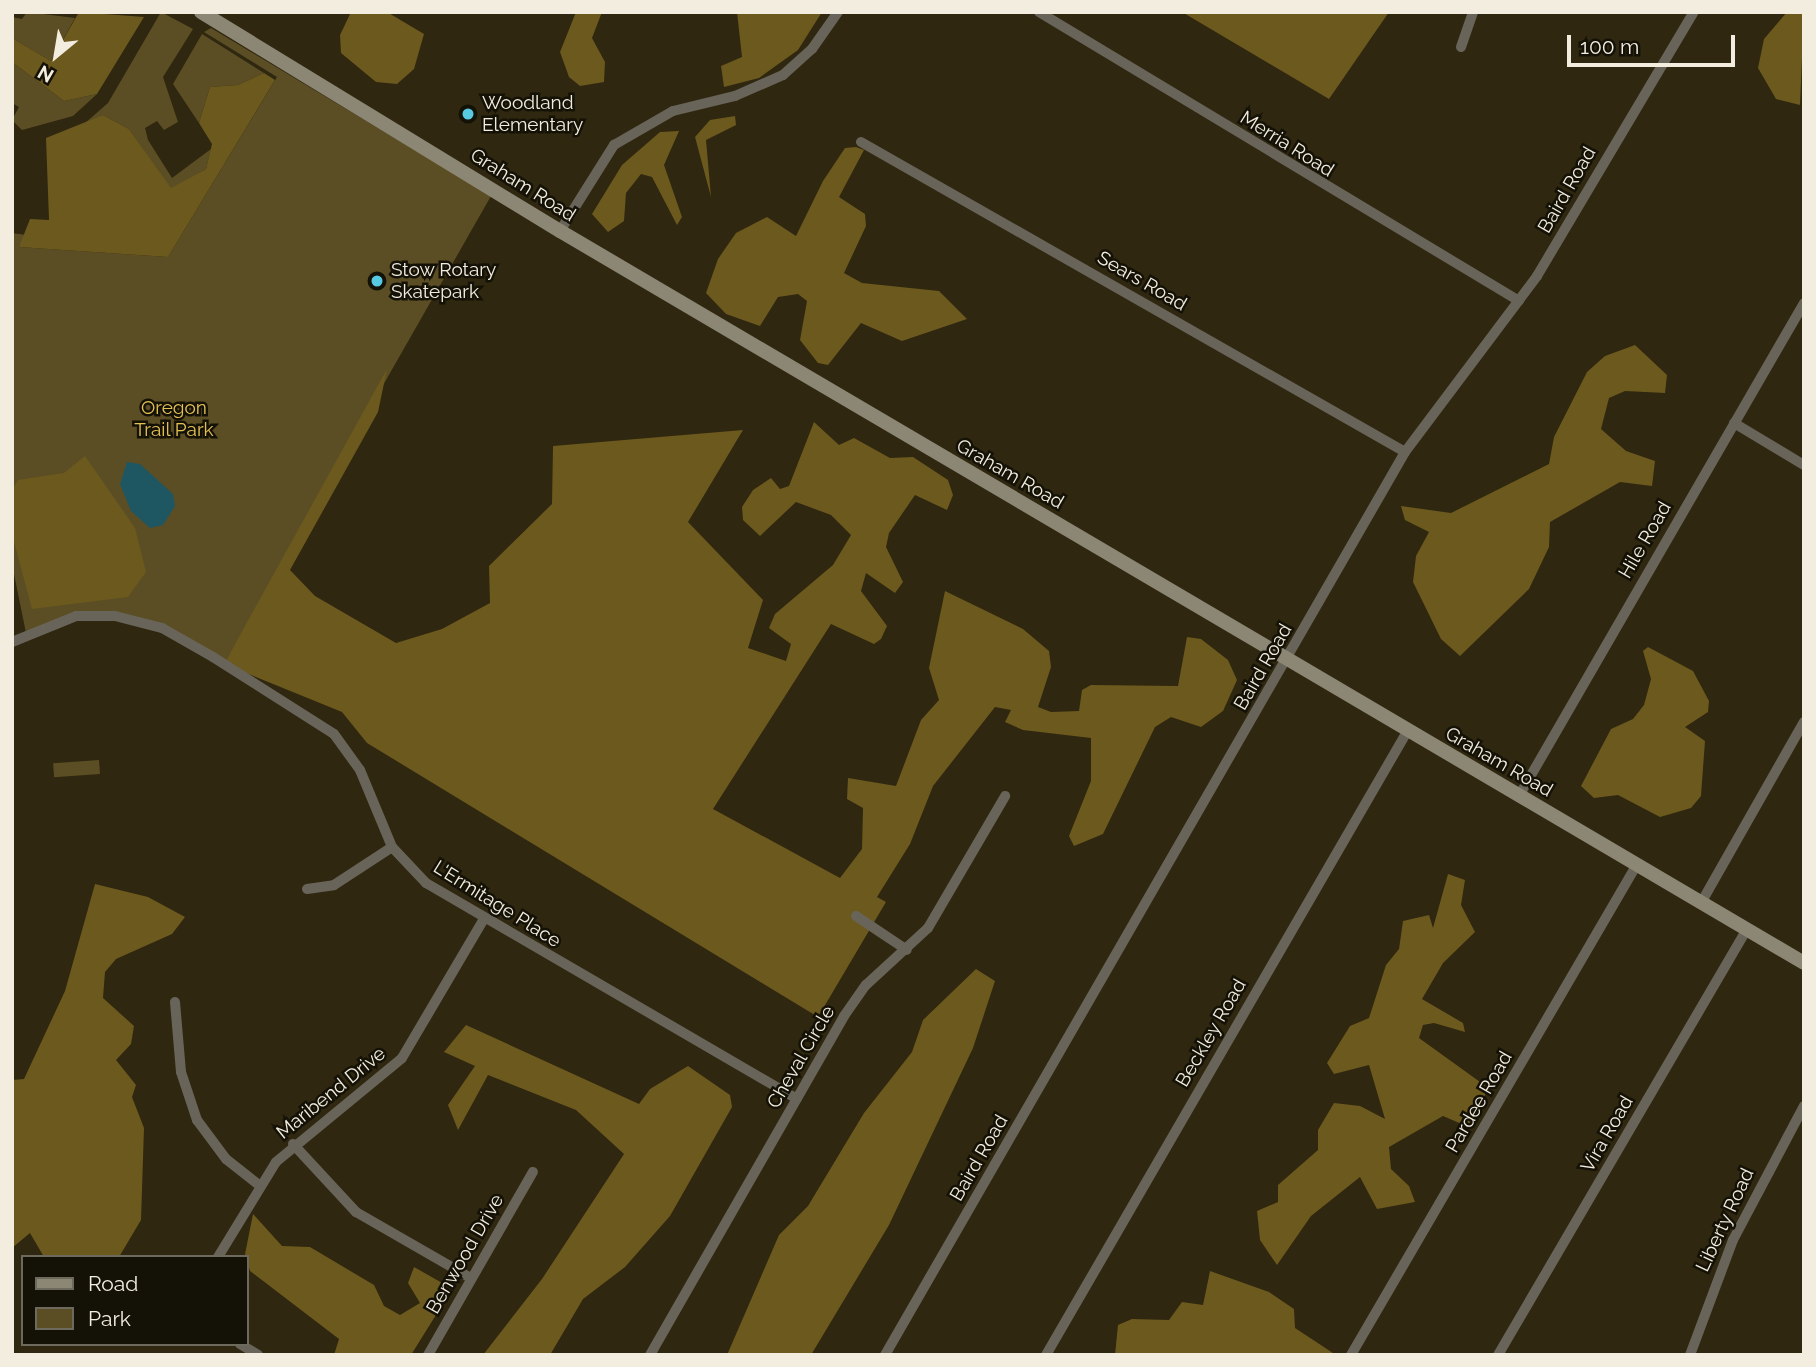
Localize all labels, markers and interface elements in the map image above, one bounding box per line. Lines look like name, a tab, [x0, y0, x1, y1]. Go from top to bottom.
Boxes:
north arrow	[21, 21, 91, 91]
scale bar	[1571, 21, 1739, 65]
text: 100 m	[1580, 34, 1639, 59]
text: N	[34, 61, 57, 87]
place label: Woodland Elementary	[482, 92, 583, 136]
marker: Woodland Elementary	[460, 106, 476, 122]
street label: Merria Road	[1236, 106, 1338, 182]
street label: Baird Road	[1533, 143, 1601, 237]
street label: Graham Road	[466, 144, 580, 226]
street label: Sears Road	[1093, 246, 1191, 316]
place label: Stow Rotary Skatepark	[391, 259, 497, 303]
marker: Stow Rotary Skatepark	[369, 273, 385, 289]
park label: Oregon Trail Park	[134, 397, 214, 441]
street label: Graham Road	[952, 434, 1068, 514]
street label: Hile Road	[1614, 498, 1676, 582]
street label: Baird Road	[1229, 620, 1297, 714]
street label: Graham Road	[1441, 722, 1557, 802]
street label: L'Ermitage Place	[429, 856, 565, 952]
street label: Beckley Road	[1171, 975, 1251, 1091]
street label: Cheval Circle	[762, 1001, 840, 1113]
street label: Maribend Drive	[272, 1042, 390, 1144]
street label: Pardee Road	[1441, 1047, 1517, 1157]
street label: Vira Road	[1576, 1092, 1638, 1176]
street label: Baird Road	[945, 1111, 1013, 1205]
street label: Liberty Road	[1691, 1164, 1759, 1276]
street label: Benwood Drive	[422, 1190, 508, 1318]
legend	[21, 1255, 248, 1346]
text: Road	[88, 1271, 138, 1296]
text: Park	[88, 1306, 131, 1331]

